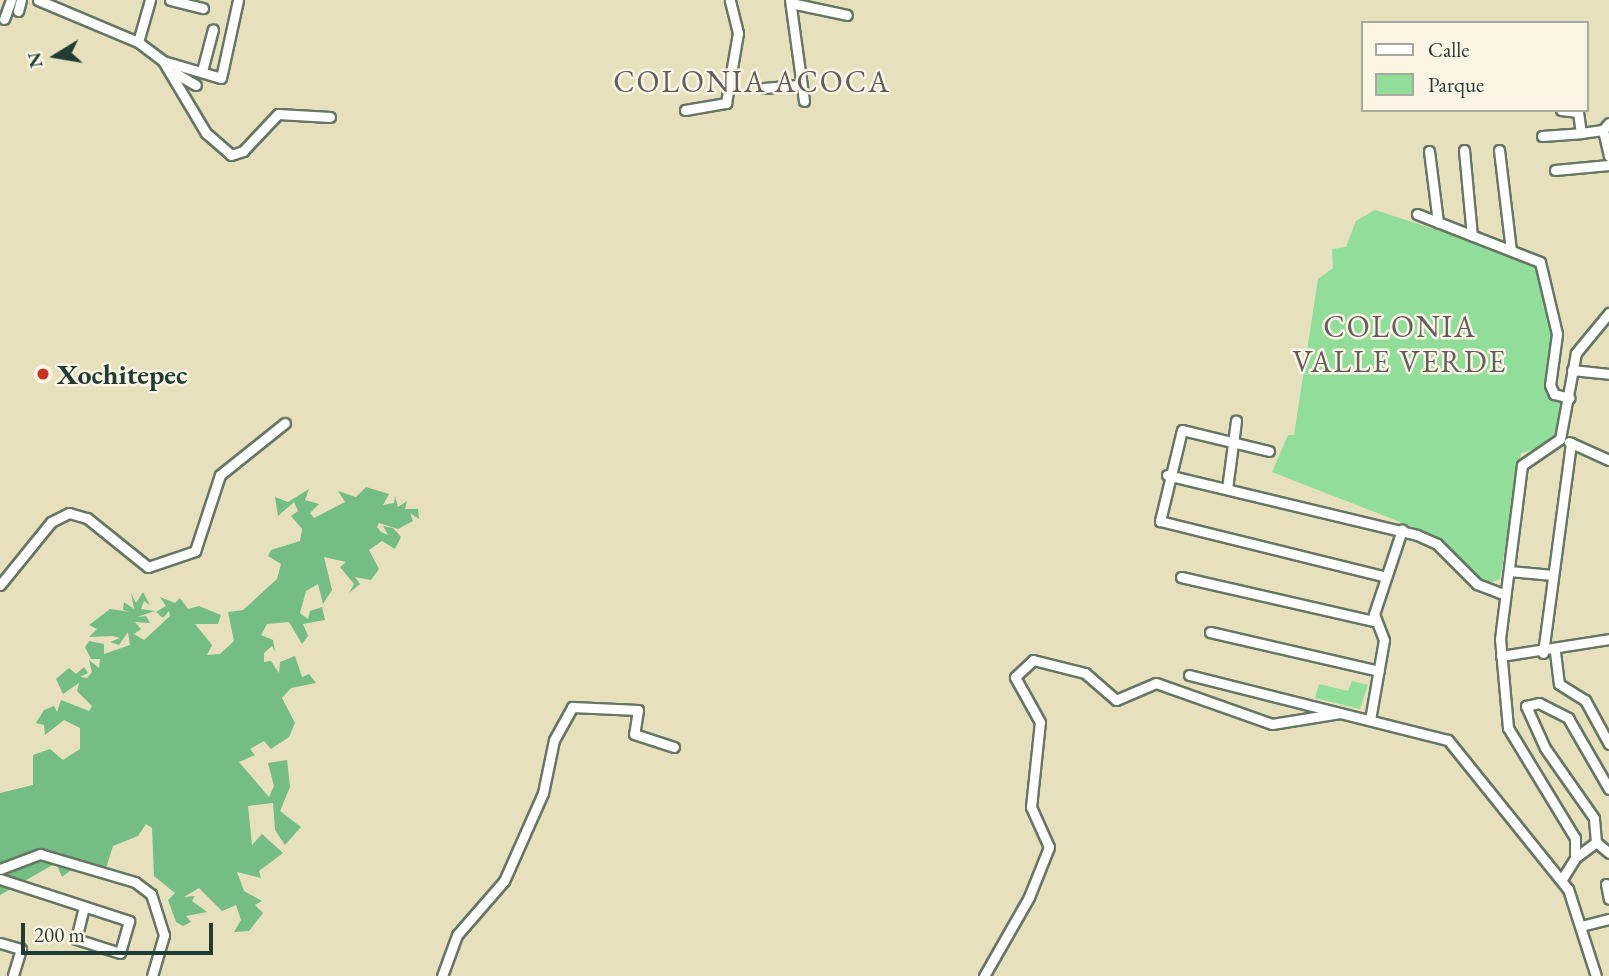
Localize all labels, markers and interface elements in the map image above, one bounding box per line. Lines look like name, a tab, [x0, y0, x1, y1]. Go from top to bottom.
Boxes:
north arrow	[21, 21, 91, 91]
legend	[1360, 21, 1588, 112]
text: Calle	[1428, 36, 1470, 63]
text: N	[21, 50, 49, 70]
district label: COLONIA ACOCA	[615, 64, 889, 100]
text: Parque	[1428, 71, 1484, 98]
district label: COLONIA VALLE VERDE	[1294, 309, 1506, 380]
place label: Xochitepec	[57, 357, 187, 391]
marker: Xochitepec	[35, 366, 51, 382]
scale bar	[24, 909, 217, 953]
text: 200 m	[34, 921, 85, 948]

